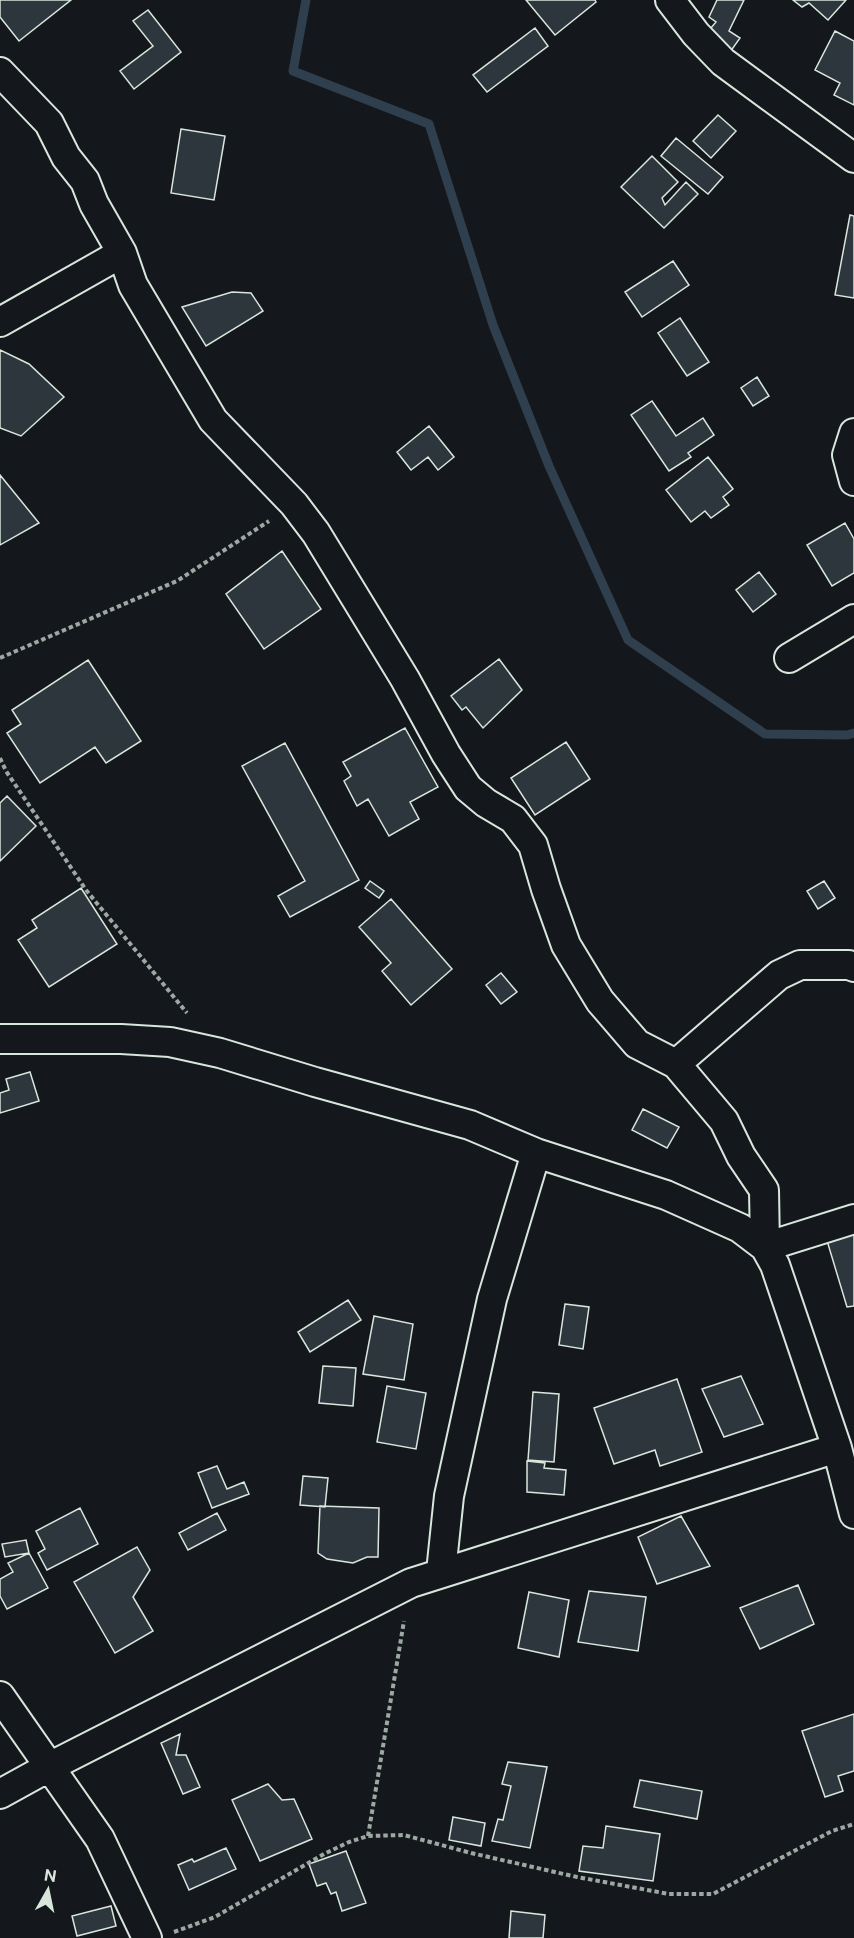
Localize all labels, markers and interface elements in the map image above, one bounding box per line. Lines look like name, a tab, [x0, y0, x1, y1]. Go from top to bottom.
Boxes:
north arrow	[18, 1860, 78, 1920]
text: N	[43, 1865, 58, 1886]

